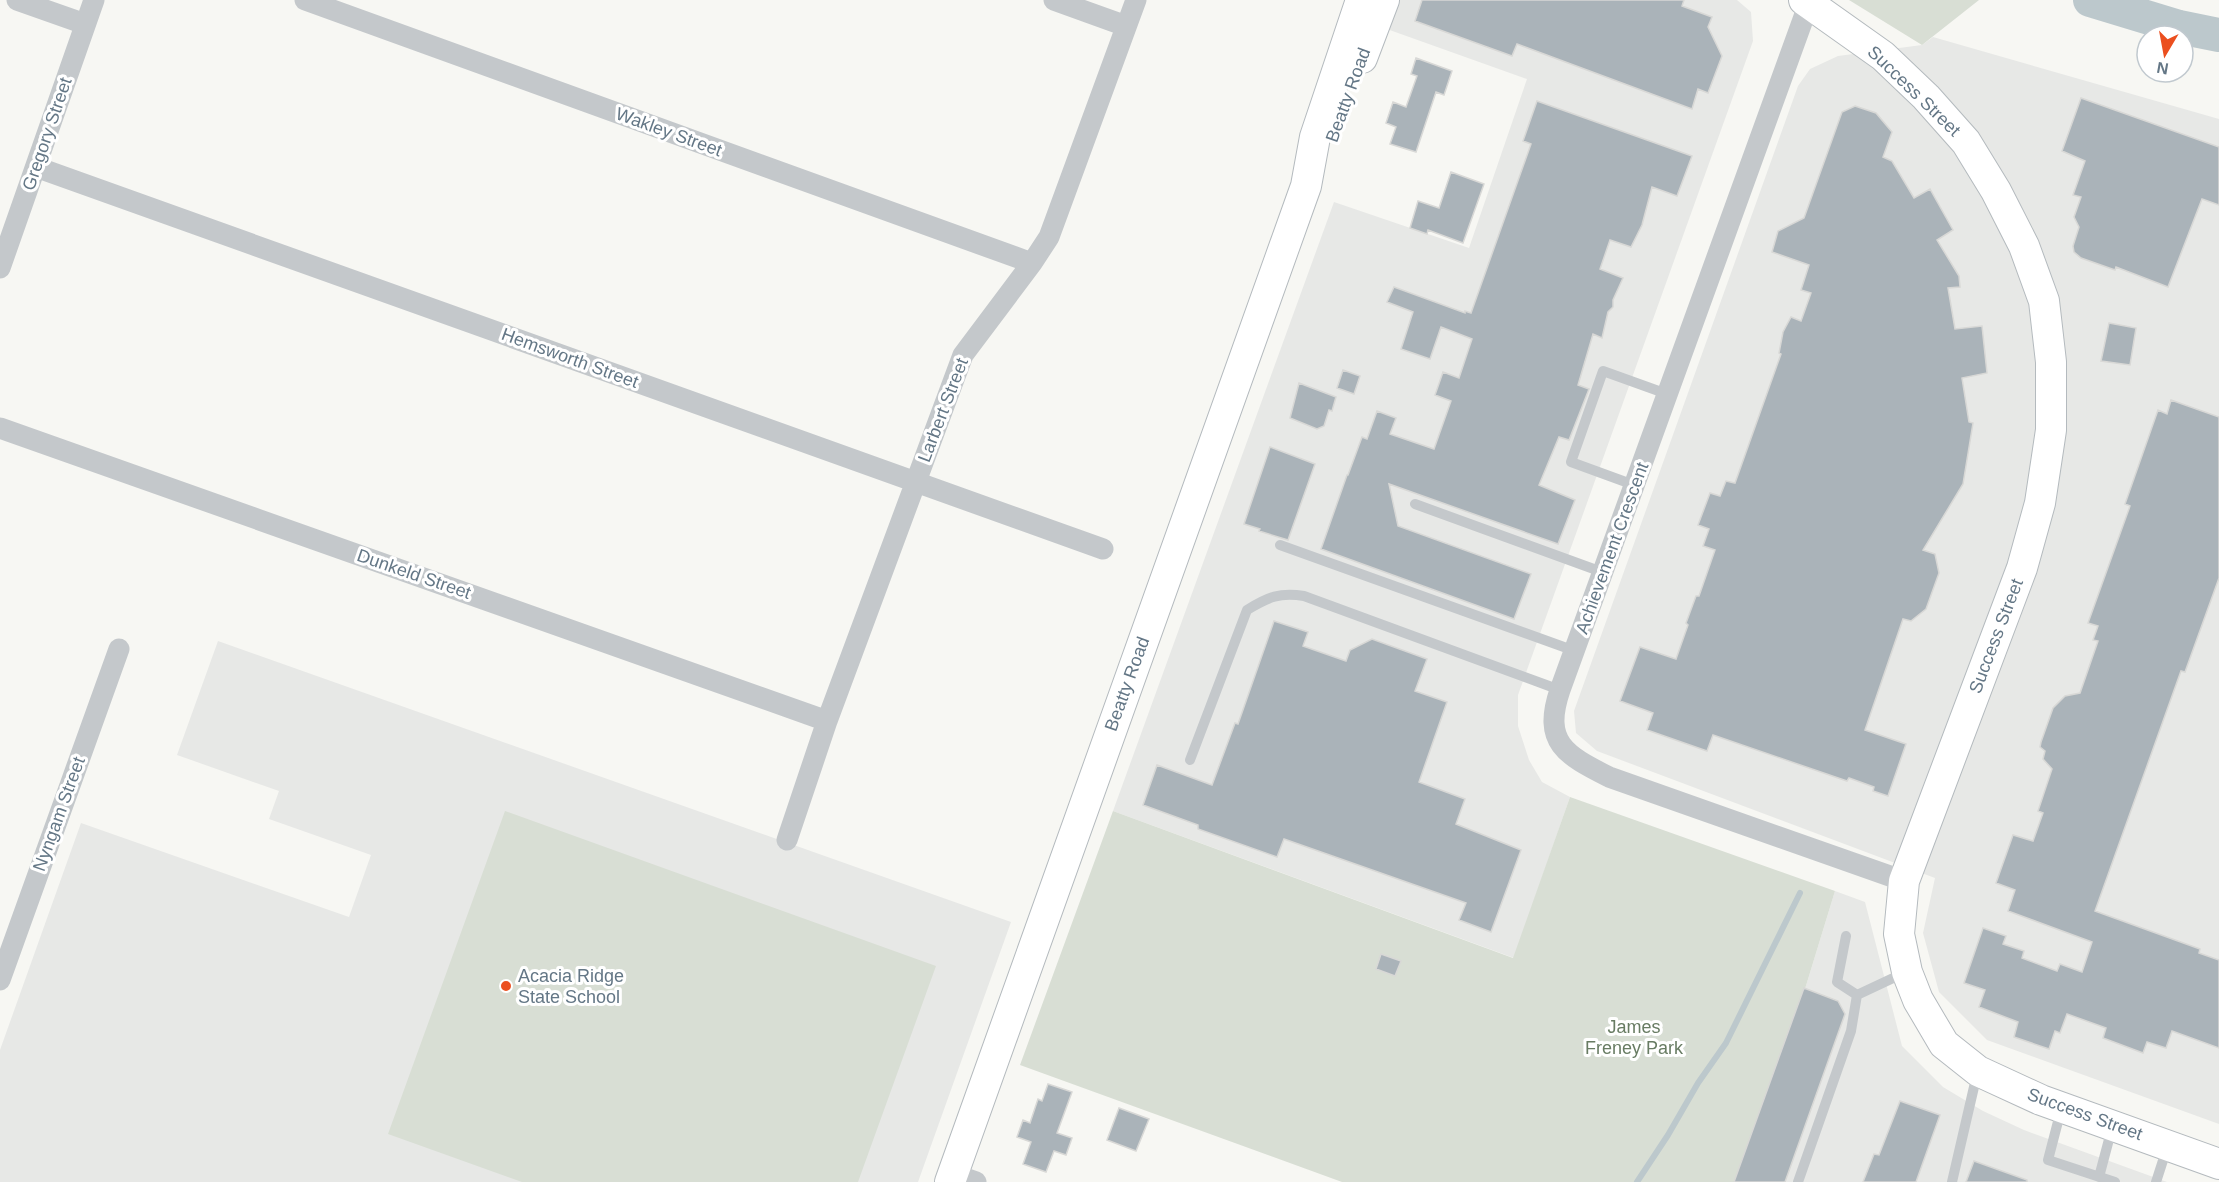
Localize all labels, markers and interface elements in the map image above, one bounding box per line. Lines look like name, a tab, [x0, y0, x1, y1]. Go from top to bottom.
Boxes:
north arrow	[2135, 24, 2195, 84]
street label: Success Street	[1864, 42, 1964, 140]
street label: Beatty Road	[1322, 45, 1374, 145]
text: N	[2155, 59, 2170, 78]
street label: Gregory Street	[18, 75, 76, 193]
street label: Wakley Street	[613, 104, 725, 160]
street label: Hemsworth Street	[499, 324, 641, 392]
street label: Larbert Street	[914, 355, 972, 465]
street label: Achievement Crescent	[1572, 459, 1652, 637]
street label: Dunkeld Street	[354, 545, 474, 603]
street label: Success Street	[1965, 576, 2027, 696]
street label: Beatty Road	[1101, 634, 1153, 734]
street label: Nyngam Street	[29, 754, 89, 874]
place label: Acacia Ridge State School	[518, 966, 624, 1007]
marker: Acacia Ridge State School	[499, 979, 513, 993]
park label: James Freney Park	[1585, 1017, 1684, 1058]
street label: Success Street	[2025, 1084, 2145, 1144]

